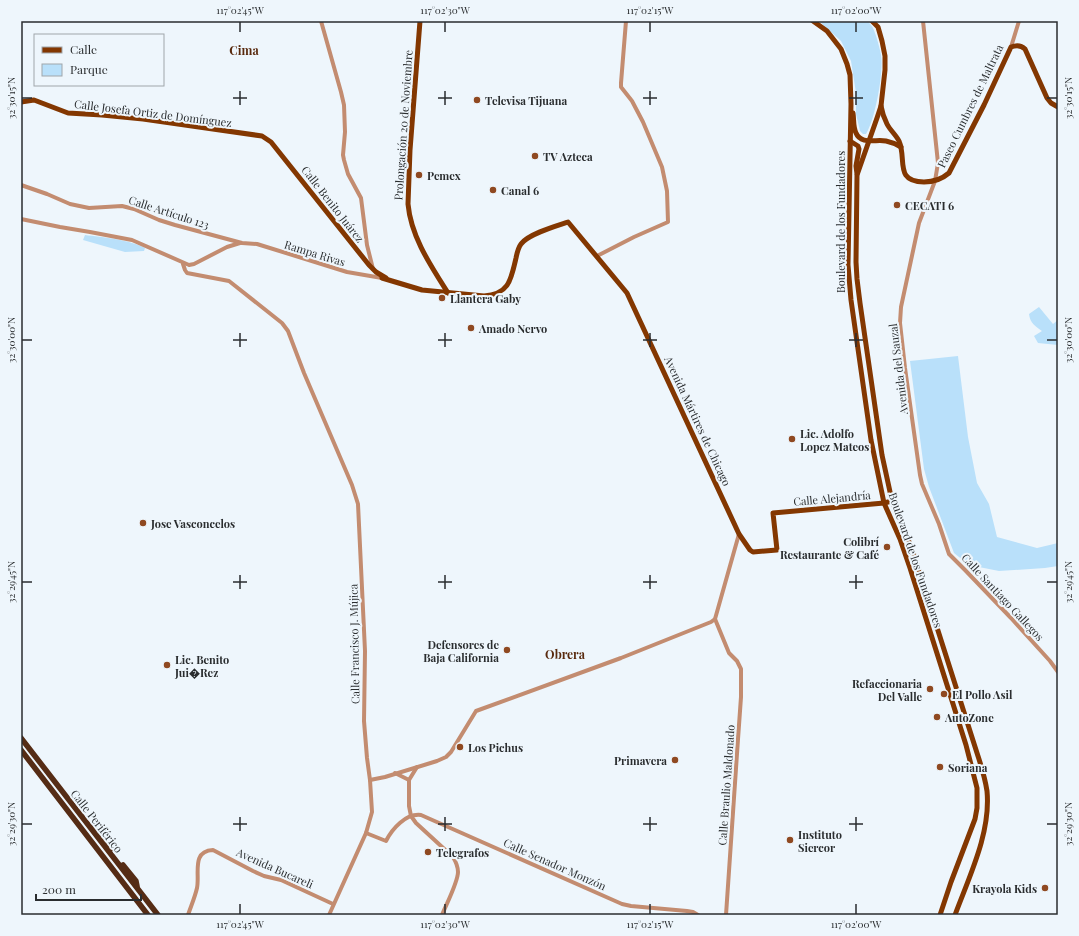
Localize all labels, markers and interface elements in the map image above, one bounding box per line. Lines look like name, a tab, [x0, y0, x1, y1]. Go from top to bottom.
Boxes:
text: 117°02'45"W	[216, 3, 265, 17]
text: 117°02'30"W	[420, 3, 471, 17]
text: 117°02'15"W	[627, 3, 674, 17]
text: 117°02'00"W	[831, 3, 882, 17]
legend	[34, 34, 164, 86]
text: Calle	[70, 41, 97, 57]
street label: Paseo Cumbres de Maltrata	[934, 41, 1007, 170]
district label: Cima	[229, 42, 259, 58]
street label: Prolongación 20 de Noviembre	[390, 49, 416, 201]
text: Parque	[70, 61, 108, 77]
text: 32°30'15"N	[4, 77, 18, 119]
text: 32°30'15"N	[1061, 77, 1075, 119]
place label: Televisa Tijuana	[485, 93, 567, 108]
marker: Televisa Tijuana	[472, 95, 482, 105]
street label: Calle Josefa Ortiz de Domínguez	[73, 96, 233, 130]
place label: TV Azteca	[543, 149, 593, 164]
marker: TV Azteca	[530, 151, 540, 161]
street label: Boulevard de los Fundadores	[833, 151, 848, 293]
street label: Calle Benito Juárez	[298, 163, 368, 245]
place label: Pemex	[427, 168, 461, 183]
marker: Pemex	[414, 170, 424, 180]
place label: Canal 6	[501, 183, 539, 198]
marker: Canal 6	[488, 185, 498, 195]
street label: Calle Artículo 123	[127, 192, 211, 232]
place label: CECATI 6	[905, 198, 954, 213]
marker: CECATI 6	[892, 200, 902, 210]
street label: Rampa Rivas	[283, 237, 347, 269]
place label: Llantera Gaby	[450, 291, 521, 306]
marker: Llantera Gaby	[437, 293, 447, 303]
text: 32°30'00"N	[4, 317, 18, 363]
text: 32°30'00"N	[1061, 317, 1075, 363]
place label: Amado Nervo	[478, 321, 547, 336]
marker: Amado Nervo	[466, 323, 476, 333]
street label: Avenida del Sauzal	[885, 323, 911, 416]
street label: Avenida Mártires de Chicago	[661, 353, 735, 488]
place label: Lic. Adolfo Lopez Mateos	[800, 426, 869, 454]
marker: Lic. Adolfo Lopez Mateos	[787, 434, 797, 444]
street label: Calle Alejandría	[793, 487, 872, 509]
street label: Boulevard de los Fundadores	[886, 490, 946, 630]
place label: Jose Vasconcelos	[150, 516, 235, 531]
marker: Jose Vasconcelos	[138, 518, 148, 528]
place label: Colibrí Restaurante & Café	[780, 534, 880, 562]
marker: Colibrí Restaurante & Café	[882, 542, 892, 552]
street label: Calle Santiago Gallegos	[959, 550, 1047, 644]
text: 32°29'45"N	[4, 561, 18, 603]
text: 32°29'45"N	[1061, 561, 1075, 603]
street label: Calle Francisco J. Mújica	[345, 583, 363, 704]
place label: Defensores de Baja California	[423, 637, 499, 665]
marker: Defensores de Baja California	[502, 645, 512, 655]
district label: Obrera	[545, 646, 586, 662]
place label: Lic. Benito Jui�Rez	[174, 652, 229, 680]
marker: Lic. Benito Jui�Rez	[162, 660, 172, 670]
place label: Refaccionaria Del Valle	[852, 676, 922, 704]
marker: Refaccionaria Del Valle	[925, 684, 935, 694]
place label: El Pollo Asil	[952, 687, 1013, 702]
marker: El Pollo Asil	[939, 689, 949, 699]
place label: AutoZone	[944, 710, 994, 725]
marker: AutoZone	[932, 712, 942, 722]
street label: Calle Braulio Maldonado	[714, 724, 738, 846]
place label: Los Pichus	[468, 740, 523, 755]
marker: Los Pichus	[455, 742, 465, 752]
place label: Primavera	[614, 753, 667, 768]
marker: Primavera	[670, 755, 680, 765]
place label: Soriana	[948, 760, 988, 775]
marker: Soriana	[935, 762, 945, 772]
street label: Calle Periférico	[68, 786, 126, 856]
text: 32°29'30"N	[4, 802, 18, 846]
text: 32°29'30"N	[1061, 802, 1075, 846]
place label: Instituto Siercor	[798, 827, 842, 855]
street label: Calle Senador Monzón	[501, 835, 609, 894]
marker: Instituto Siercor	[785, 835, 795, 845]
street label: Avenida Bucareli	[233, 844, 316, 892]
place label: Telegrafos	[436, 845, 489, 860]
marker: Telegrafos	[423, 847, 433, 857]
scale bar	[36, 876, 141, 902]
text: 200 m	[42, 881, 76, 897]
place label: Krayola Kids	[972, 881, 1037, 896]
marker: Krayola Kids	[1040, 883, 1050, 893]
text: 117°02'45"W	[216, 917, 265, 931]
text: 117°02'30"W	[420, 917, 471, 931]
text: 117°02'15"W	[627, 917, 674, 931]
text: 117°02'00"W	[831, 917, 882, 931]

